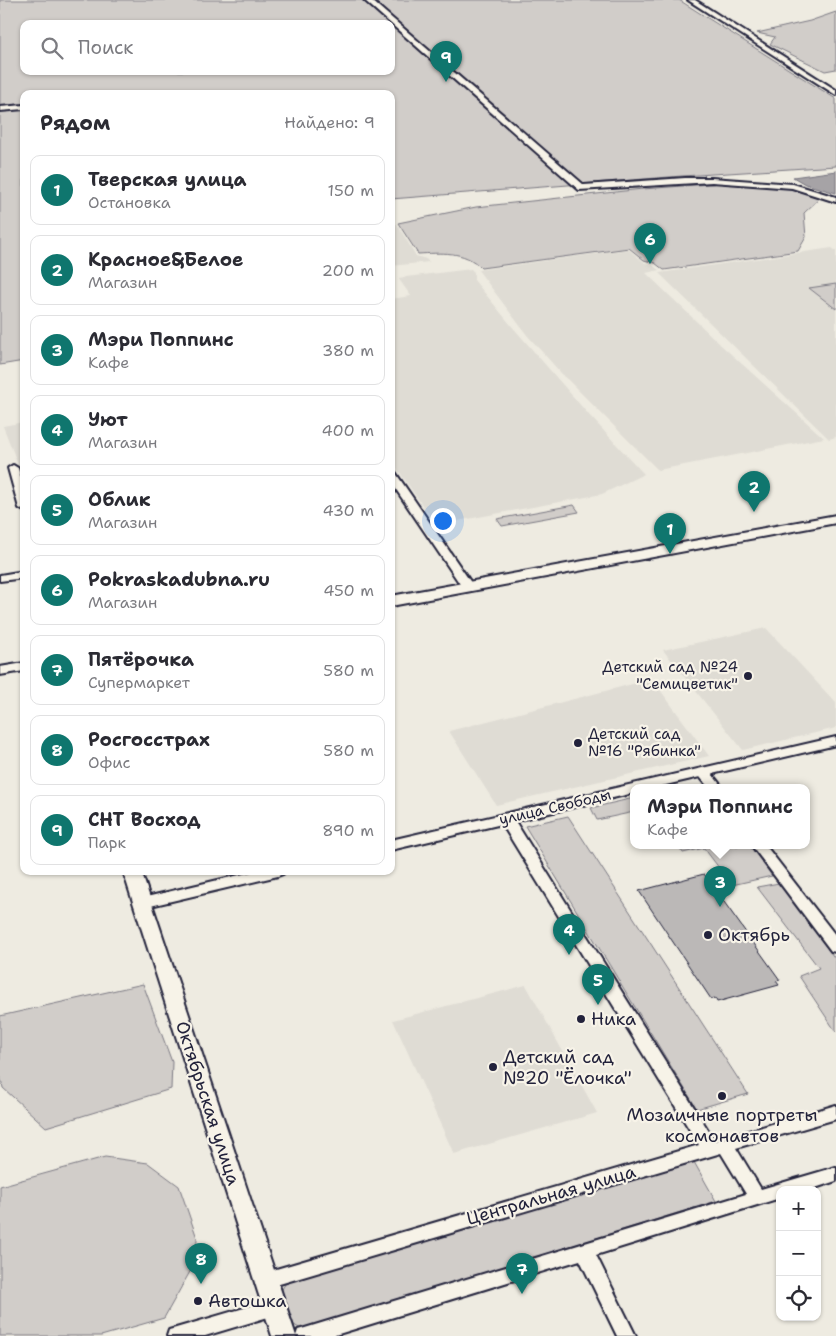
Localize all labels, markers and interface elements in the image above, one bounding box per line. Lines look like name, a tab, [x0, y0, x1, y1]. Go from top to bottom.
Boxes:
search box	[20, 20, 395, 75]
icon: search	[38, 34, 66, 62]
text: Поиск	[78, 35, 133, 60]
pin: 9	[430, 41, 462, 82]
text: Рядом	[40, 109, 110, 137]
text: Найдено: 9	[284, 112, 375, 133]
text: Тверская улица	[88, 167, 247, 192]
text: 1	[53, 180, 61, 201]
text: 150 m	[327, 180, 374, 201]
text: Остановка	[88, 192, 171, 213]
pin: 6	[634, 223, 666, 264]
text: Красное&Белое	[88, 247, 243, 272]
text: 2	[51, 260, 63, 281]
text: 200 m	[322, 260, 374, 281]
text: Магазин	[88, 272, 157, 293]
text: Мэри Поппинс	[88, 327, 234, 352]
text: 3	[51, 340, 63, 361]
text: 380 m	[322, 340, 374, 361]
text: Кафе	[88, 352, 129, 373]
text: Уют	[88, 407, 128, 432]
text: 4	[51, 420, 63, 441]
text: 400 m	[321, 420, 374, 441]
text: Магазин	[88, 432, 157, 453]
pin: 2	[738, 471, 770, 512]
text: Облик	[88, 487, 151, 512]
text: 5	[52, 500, 62, 521]
text: 430 m	[323, 500, 374, 521]
your location	[430, 508, 456, 534]
text: Магазин	[88, 512, 157, 533]
pin: 1	[654, 513, 686, 554]
text: Pokraskadubna.ru	[88, 567, 270, 592]
text: 6	[51, 580, 63, 601]
text: 450 m	[323, 580, 374, 601]
text: Магазин	[88, 592, 157, 613]
text: Пятёрочка	[88, 647, 194, 672]
place label: Детский сад №24 "Семицветик"	[602, 657, 738, 694]
text: 7	[51, 660, 63, 681]
text: 580 m	[323, 660, 374, 681]
marker: Детский сад №24 "Семицветик"	[742, 670, 754, 682]
text: Супермаркет	[88, 672, 190, 693]
place label: Детский сад №16 "Рябинка"	[588, 724, 701, 761]
text: Росгосстрах	[88, 727, 210, 752]
marker: Детский сад №16 "Рябинка"	[572, 737, 584, 749]
text: 8	[51, 740, 63, 761]
text: 580 m	[323, 740, 374, 761]
text: Офис	[88, 752, 130, 773]
street label: улица Свободы	[497, 784, 613, 830]
popup	[630, 784, 810, 849]
text: Мэри Поппинс	[647, 794, 793, 819]
text: СНТ Восход	[88, 807, 201, 832]
text: Кафе	[647, 819, 688, 840]
text: 9	[51, 820, 63, 841]
text: 890 m	[322, 820, 374, 841]
text: Парк	[88, 832, 126, 853]
pin: 3	[704, 866, 736, 907]
pin: 4	[553, 914, 585, 955]
place label: Октябрь	[718, 923, 790, 947]
marker: Октябрь	[702, 929, 714, 941]
pin: 5	[582, 964, 614, 1005]
place label: Ника	[591, 1007, 636, 1031]
marker: Ника	[575, 1013, 587, 1025]
street label: Октябрьская улица	[170, 1018, 246, 1188]
place label: Детский сад №20 "Ёлочка"	[503, 1045, 632, 1090]
marker: Детский сад №20 "Ёлочка"	[487, 1061, 499, 1073]
marker: Мозаичные портреты космонавтов	[716, 1090, 728, 1102]
place label: Мозаичные портреты космонавтов	[626, 1103, 818, 1148]
street label: Центральная улица	[464, 1159, 638, 1231]
map controls	[776, 1186, 821, 1321]
button: +	[776, 1186, 821, 1231]
button: −	[776, 1231, 821, 1276]
pin: 8	[185, 1243, 217, 1284]
pin: 7	[506, 1253, 538, 1294]
button: locate	[776, 1276, 821, 1321]
place label: Автошка	[208, 1289, 286, 1313]
marker: Автошка	[192, 1295, 204, 1307]

